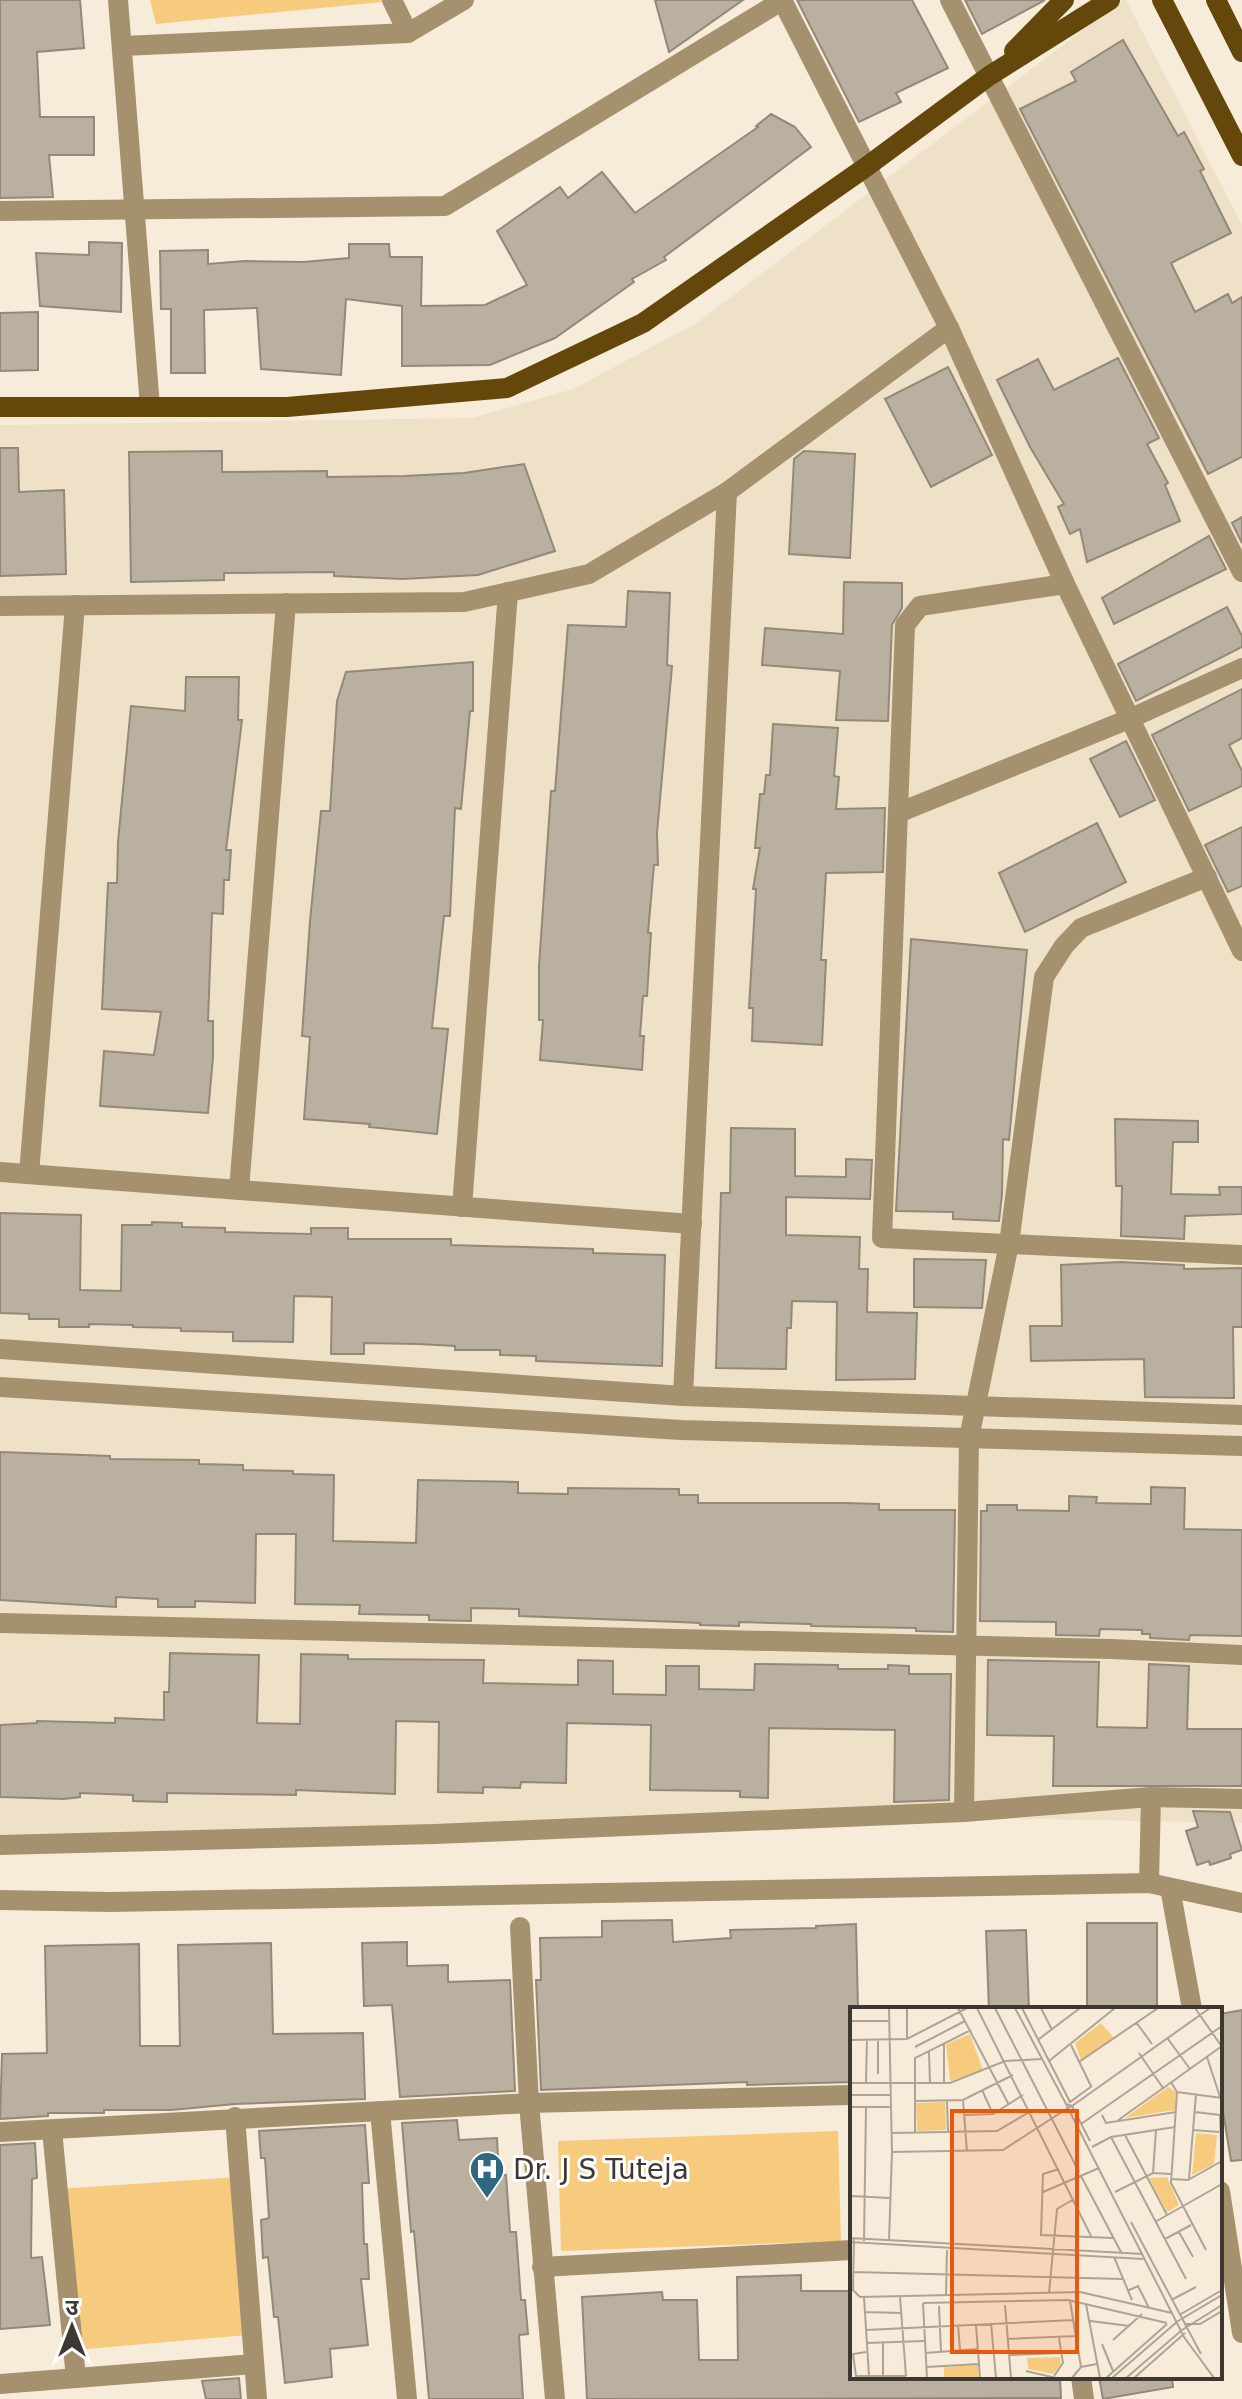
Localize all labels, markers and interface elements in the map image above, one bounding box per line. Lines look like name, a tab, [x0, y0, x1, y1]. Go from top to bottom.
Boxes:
inset map	[850, 2007, 1222, 2379]
hospital icon: Dr. J S Tuteja	[468, 2150, 506, 2200]
place label: Dr. J S Tuteja	[513, 2153, 689, 2186]
north arrow	[32, 2287, 112, 2367]
text: उ	[66, 2295, 80, 2320]

